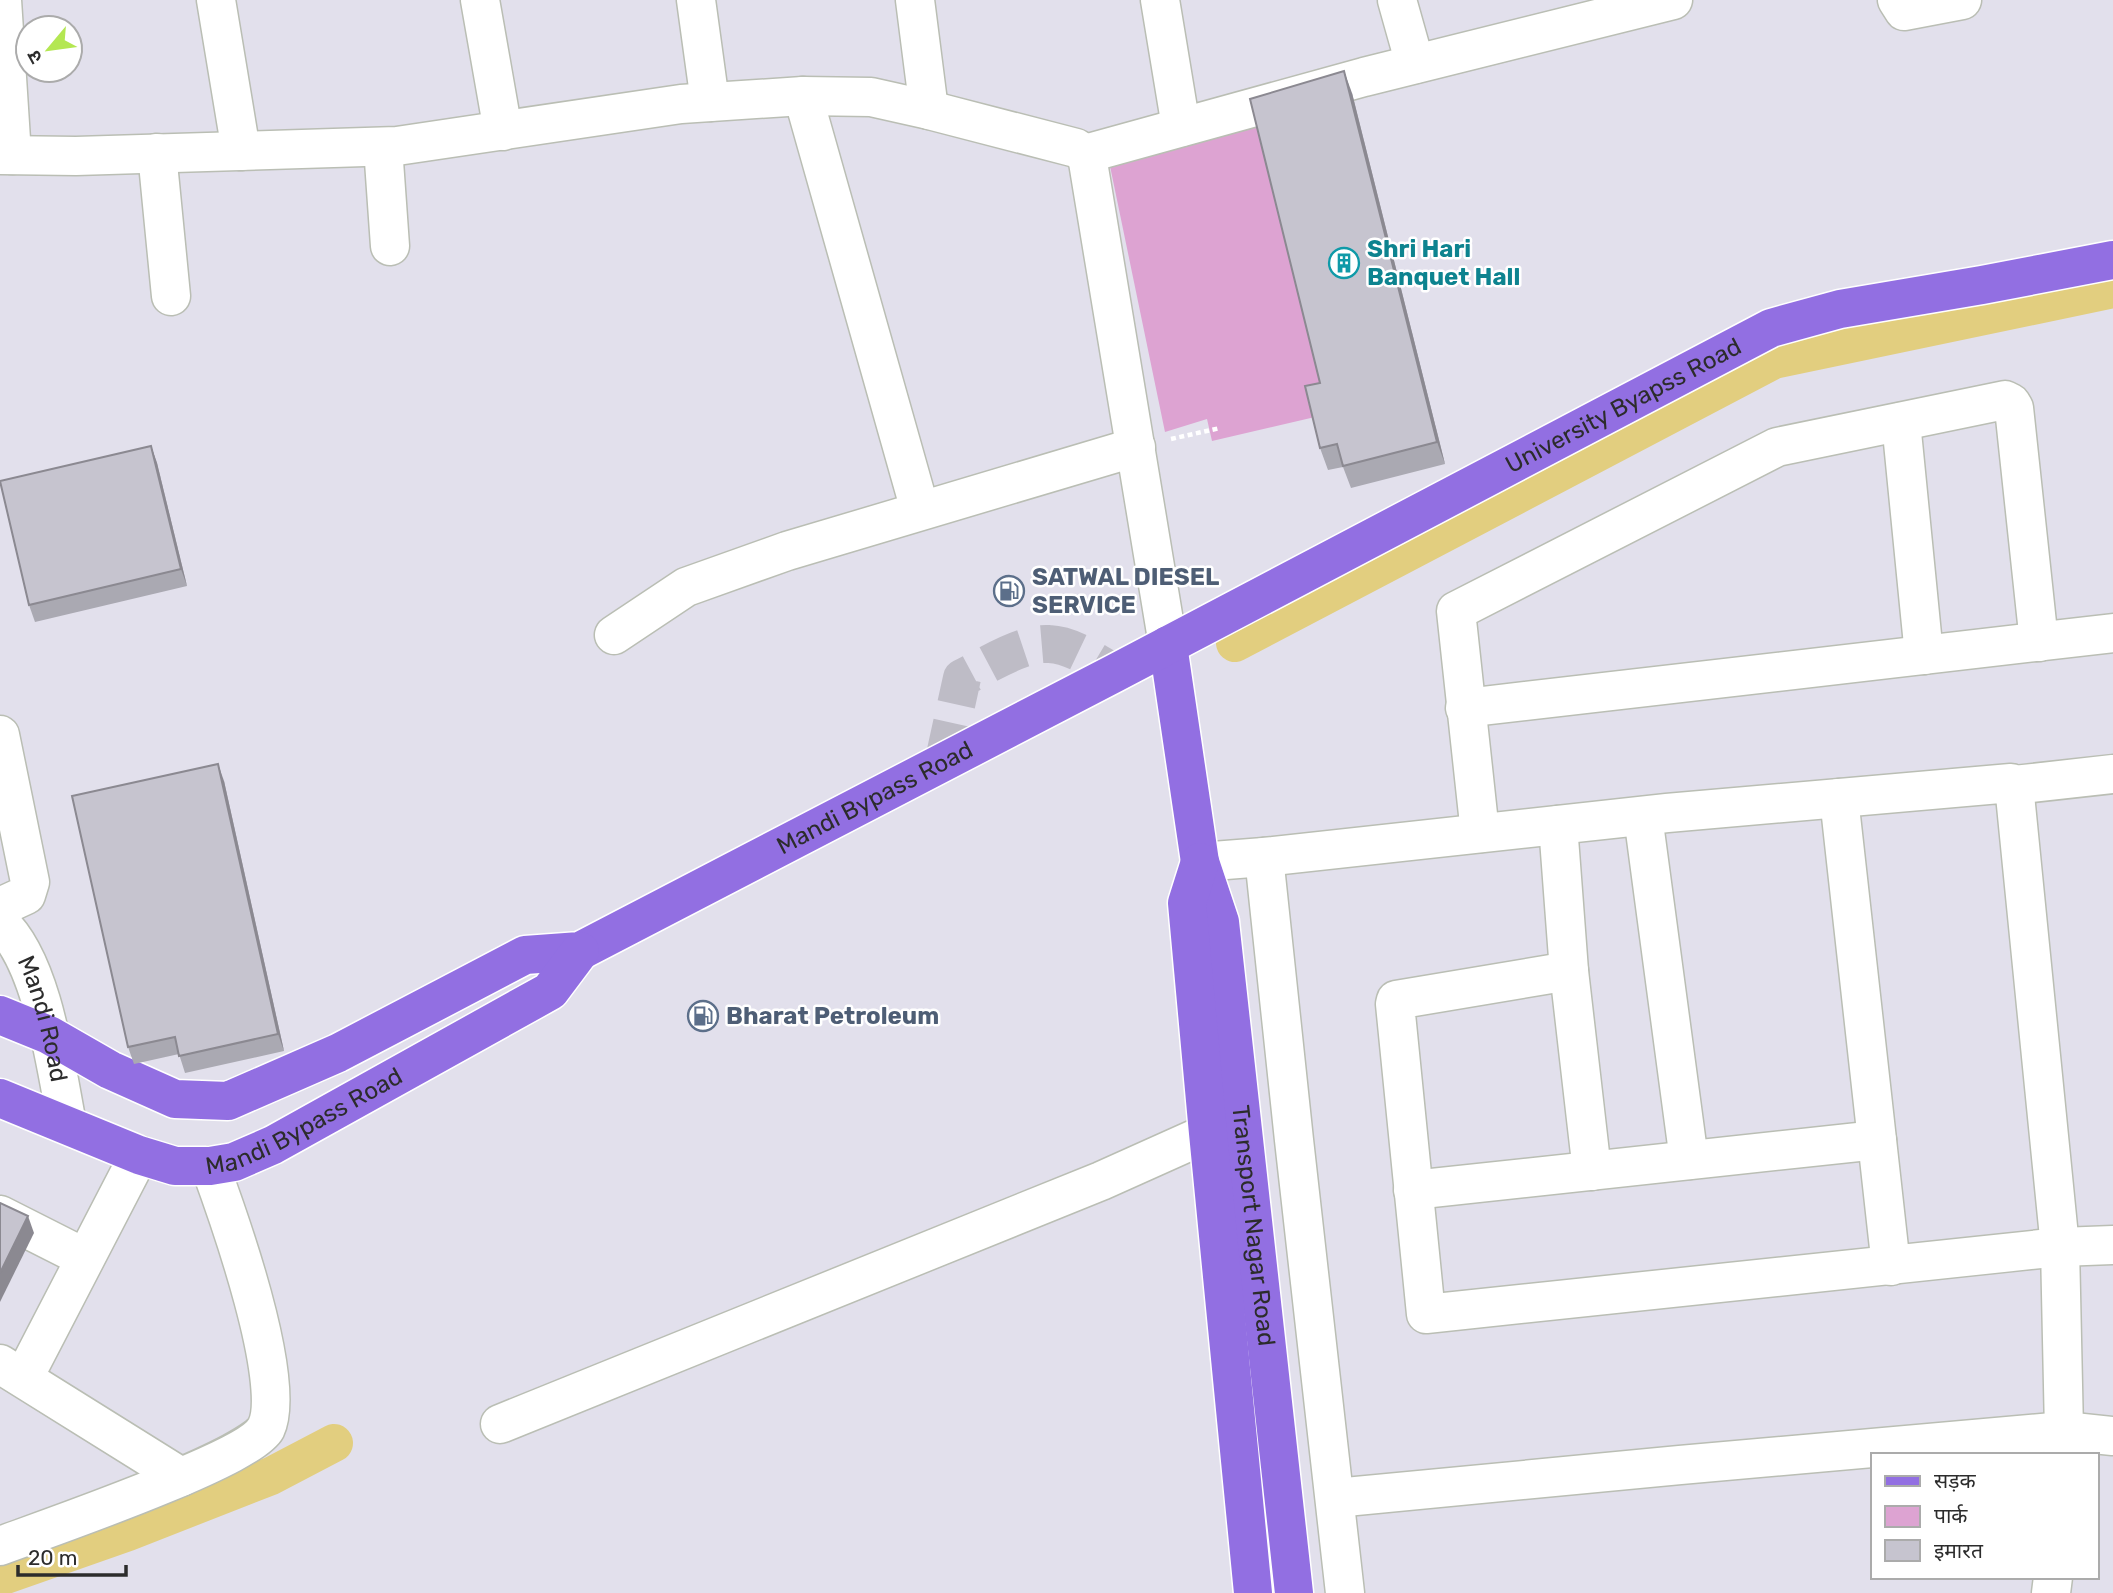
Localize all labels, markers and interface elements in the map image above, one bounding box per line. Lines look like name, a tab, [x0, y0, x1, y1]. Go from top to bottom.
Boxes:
north arrow	[14, 14, 84, 84]
text: उ	[21, 46, 47, 67]
place label: Shri Hari Banquet Hall	[1367, 235, 1520, 291]
building icon: Shri Hari Banquet Hall	[1327, 246, 1361, 280]
street label: University Byapss Road	[1501, 332, 1746, 479]
place label: SATWAL DIESEL SERVICE	[1032, 563, 1219, 619]
fuel station icon: SATWAL DIESEL SERVICE	[992, 574, 1026, 608]
street label: Mandi Bypass Road	[772, 735, 978, 860]
street label: Mandi Road	[12, 951, 73, 1084]
fuel station icon: Bharat Petroleum	[686, 999, 720, 1033]
place label: Bharat Petroleum	[726, 1002, 939, 1030]
street label: Mandi Bypass Road	[203, 1062, 407, 1181]
street label: Transport Nagar Road	[1226, 1104, 1281, 1348]
legend	[1871, 1453, 2099, 1579]
text: सड़क	[1934, 1468, 1976, 1493]
text: पार्क	[1934, 1503, 1968, 1528]
scale bar	[18, 1534, 126, 1578]
text: इमारत	[1934, 1538, 1984, 1563]
text: 20 m	[28, 1545, 77, 1570]

